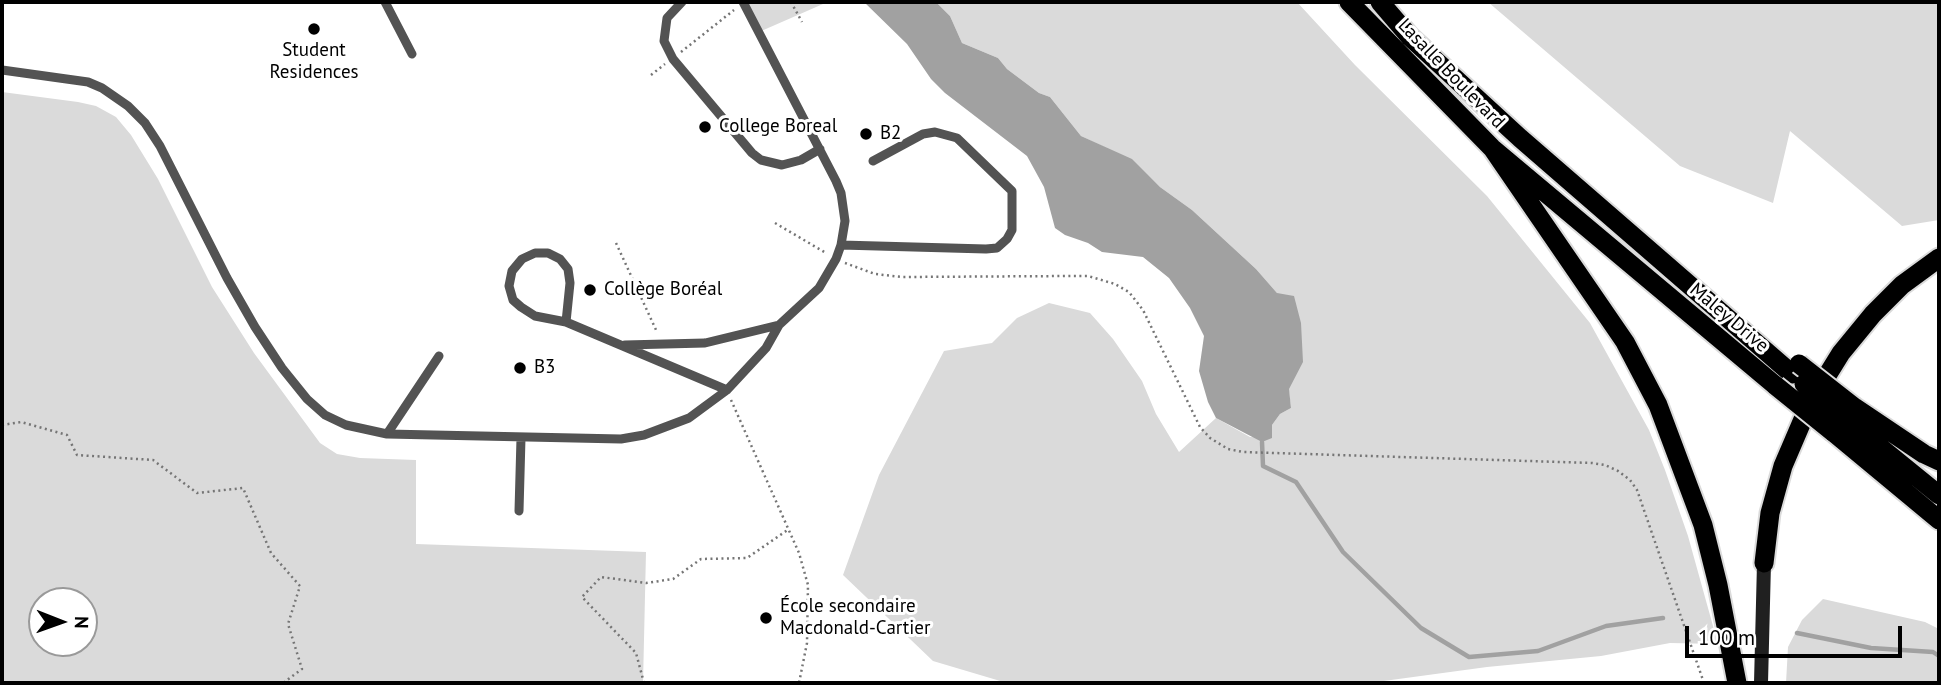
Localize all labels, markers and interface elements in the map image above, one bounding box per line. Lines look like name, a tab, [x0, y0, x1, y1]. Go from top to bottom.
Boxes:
street label: Lasalle Boulevard	[1393, 14, 1509, 134]
marker: Student Residences	[306, 21, 322, 37]
place label: Student Residences	[269, 40, 359, 84]
place label: College Boreal	[719, 116, 837, 138]
marker: College Boreal	[697, 119, 713, 135]
place label: B2	[880, 123, 901, 145]
marker: B2	[858, 126, 874, 142]
street label: Maley Drive	[1685, 278, 1773, 358]
place label: Collège Boréal	[604, 279, 722, 301]
marker: Collège Boréal	[582, 282, 598, 298]
place label: B3	[534, 357, 555, 379]
marker: B3	[512, 360, 528, 376]
north arrow	[28, 587, 98, 657]
place label: École secondaire Macdonald-Cartier	[780, 596, 930, 640]
marker: École secondaire Macdonald-Cartier	[758, 610, 774, 626]
scale bar	[1689, 612, 1906, 656]
text: N	[70, 616, 94, 629]
text: 100 m	[1698, 624, 1755, 651]

